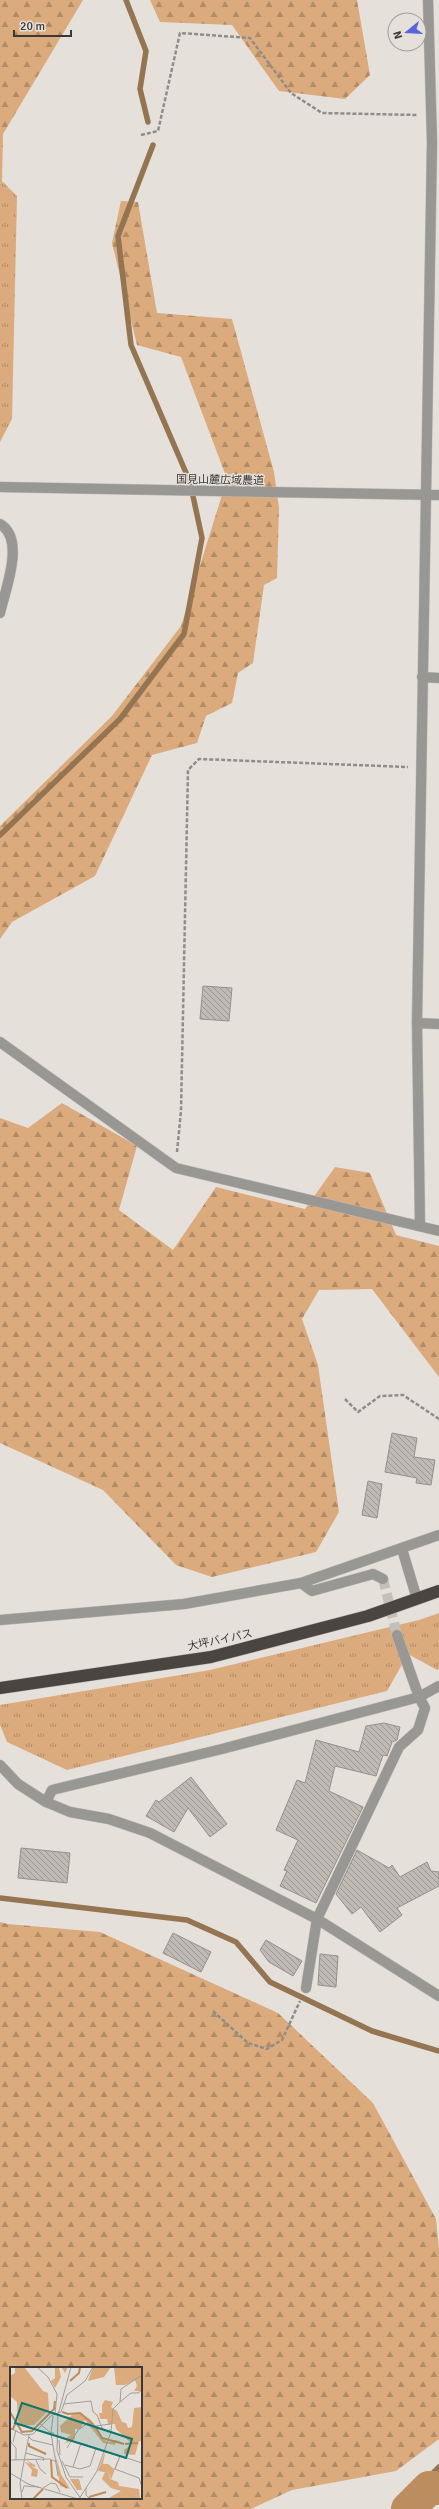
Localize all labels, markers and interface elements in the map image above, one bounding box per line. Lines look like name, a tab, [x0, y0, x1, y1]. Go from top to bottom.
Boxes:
scale bar	[14, 12, 71, 38]
north arrow	[387, 12, 427, 52]
text: 20 m	[20, 19, 45, 34]
text: N	[391, 29, 405, 41]
street label: 国見山麓広域農道	[176, 473, 264, 487]
street label: 大坪バイパス	[186, 1627, 254, 1653]
inset map	[10, 2367, 142, 2499]

